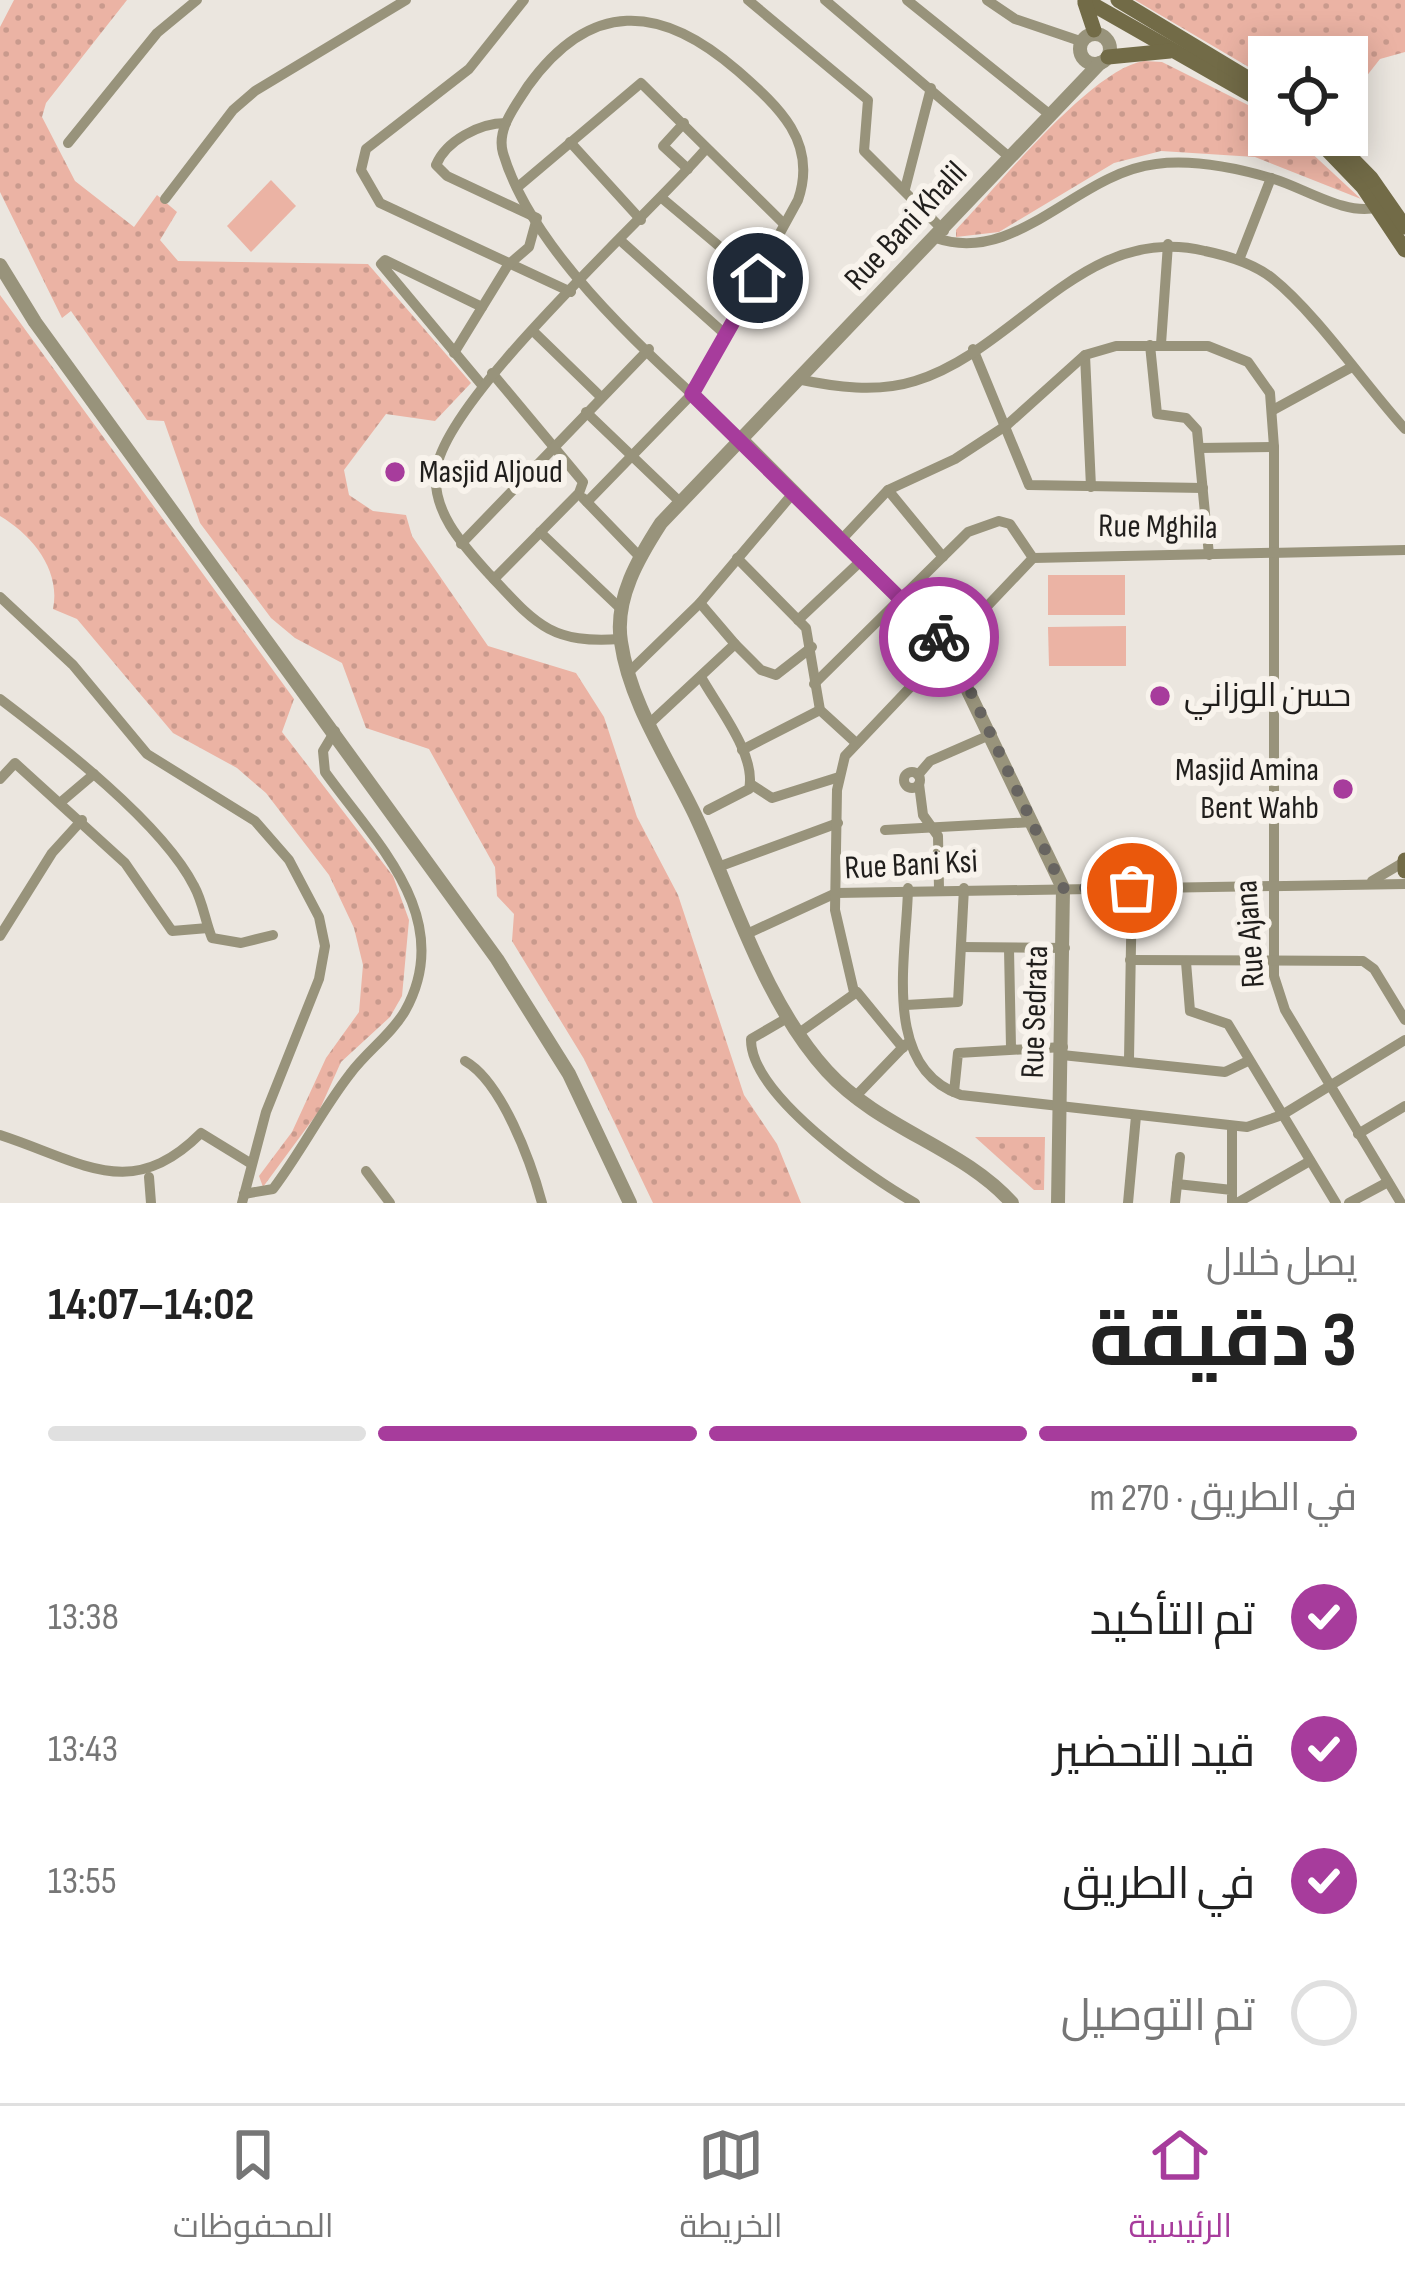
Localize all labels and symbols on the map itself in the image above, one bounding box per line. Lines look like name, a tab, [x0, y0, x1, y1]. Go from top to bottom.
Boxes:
street label: Rue Bani Khalil	[836, 153, 976, 299]
pin	[707, 227, 809, 329]
place label: Masjid Aljoud	[419, 452, 563, 492]
marker: Masjid Aljoud	[382, 459, 408, 485]
street label: Rue Mghila	[1098, 506, 1218, 548]
courier	[879, 577, 999, 697]
place label: حسن الوزاني	[1184, 676, 1351, 720]
marker: حسن الوزاني	[1147, 683, 1173, 709]
place label: Masjid Amina Bent Wahb	[1175, 750, 1319, 828]
marker: Masjid Amina Bent Wahb	[1330, 776, 1356, 802]
pin	[1081, 837, 1183, 939]
street label: Rue Bani Ksi	[843, 842, 979, 888]
street label: Rue Ajana	[1226, 879, 1274, 989]
street label: Rue Sedrata	[1013, 945, 1057, 1079]

